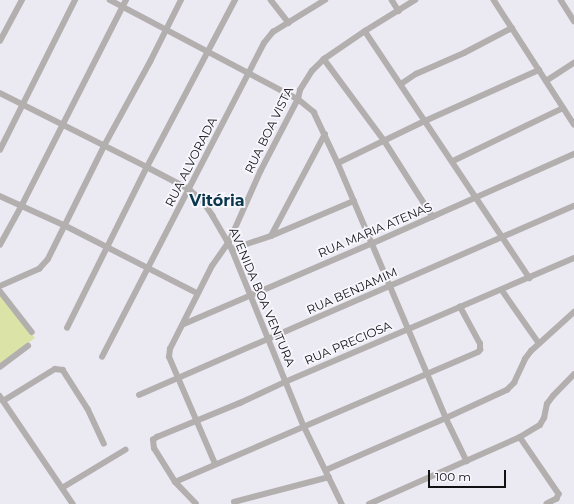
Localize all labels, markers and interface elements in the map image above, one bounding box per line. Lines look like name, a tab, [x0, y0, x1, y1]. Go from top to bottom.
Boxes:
street label: RUA BOA VISTA	[242, 84, 296, 176]
street label: RUA ALVORADA	[162, 115, 220, 209]
district label: Vitória	[189, 191, 245, 211]
street label: RUA MARIA ATENAS	[316, 199, 434, 261]
street label: AVENIDA BOA VENTURA	[226, 225, 298, 369]
street label: RUA BENJAMIM	[305, 265, 399, 317]
street label: RUA PRECIOSA	[302, 318, 394, 368]
scale bar	[430, 462, 508, 488]
text: 100 m	[435, 469, 471, 484]

